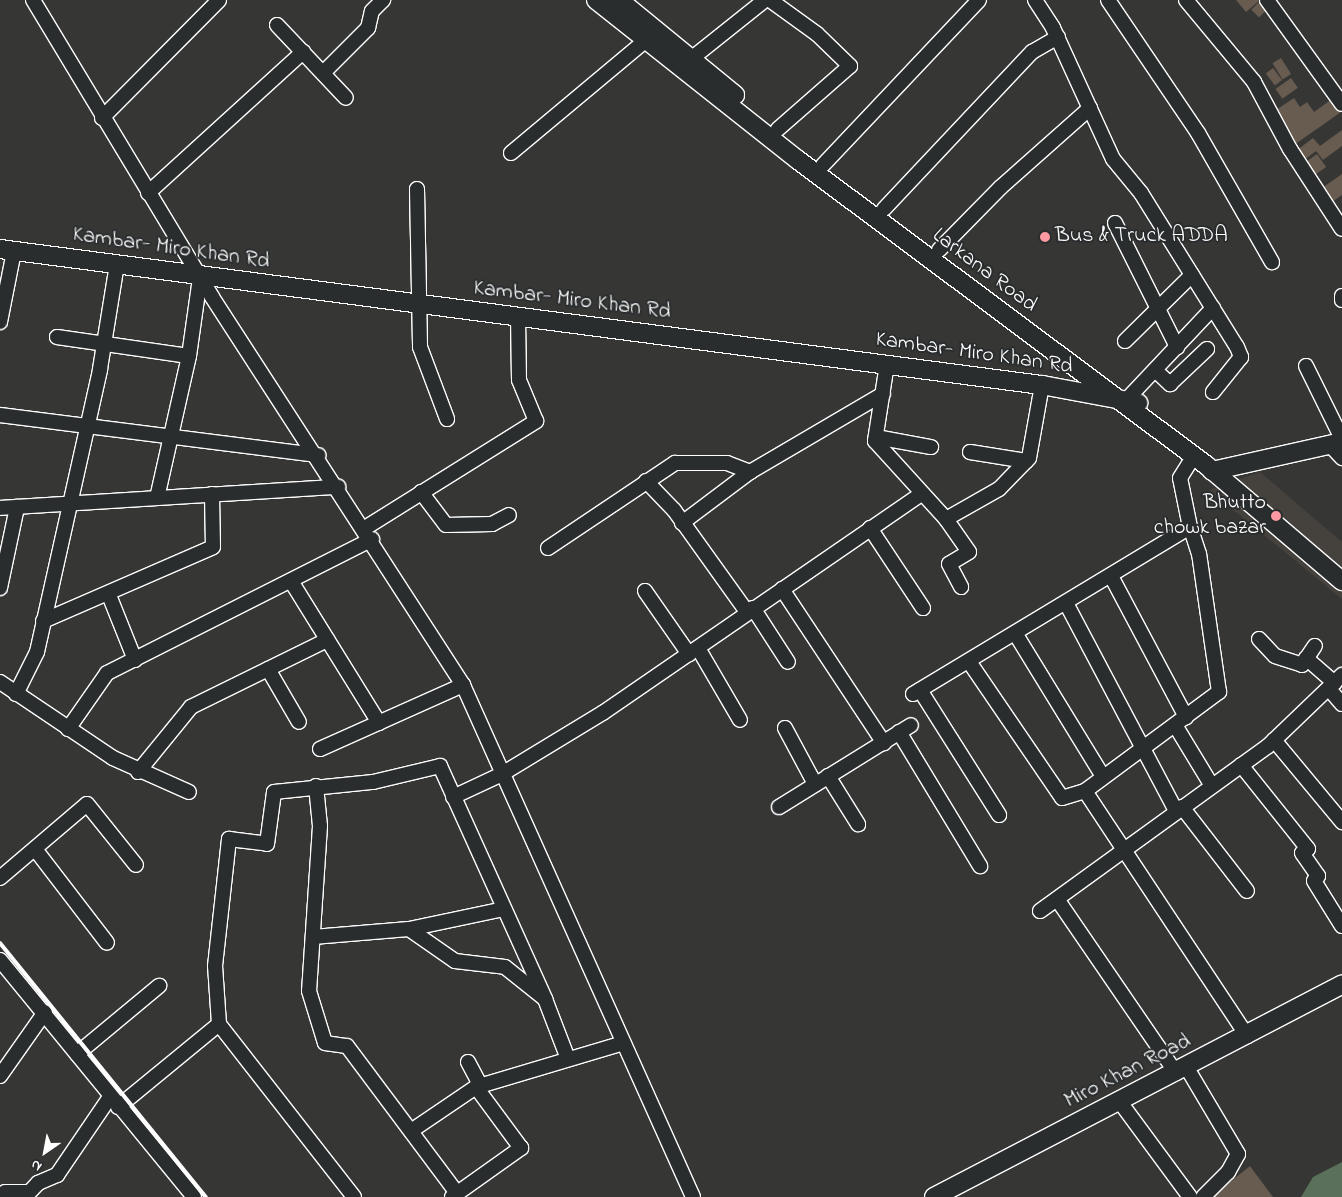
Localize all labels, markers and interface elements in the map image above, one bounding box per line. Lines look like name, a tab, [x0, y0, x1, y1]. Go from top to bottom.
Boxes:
street label: Kambar- Miro Khan Rd	[71, 222, 271, 276]
street label: Larkana Road	[926, 223, 1042, 319]
place label: Bus & Truck ADDA	[1055, 224, 1228, 250]
marker: Bus & Truck ADDA	[1039, 231, 1051, 243]
street label: Kambar- Miro Khan Rd	[472, 276, 672, 326]
street label: Kambar- Miro Khan Rd	[874, 327, 1074, 381]
place label: Bhutto chowk bazar	[1154, 490, 1266, 542]
marker: Bhutto chowk bazar	[1270, 510, 1282, 522]
street label: Miro Khan Road	[1060, 1029, 1196, 1115]
north arrow	[20, 1127, 70, 1177]
text: N	[27, 1154, 46, 1176]

